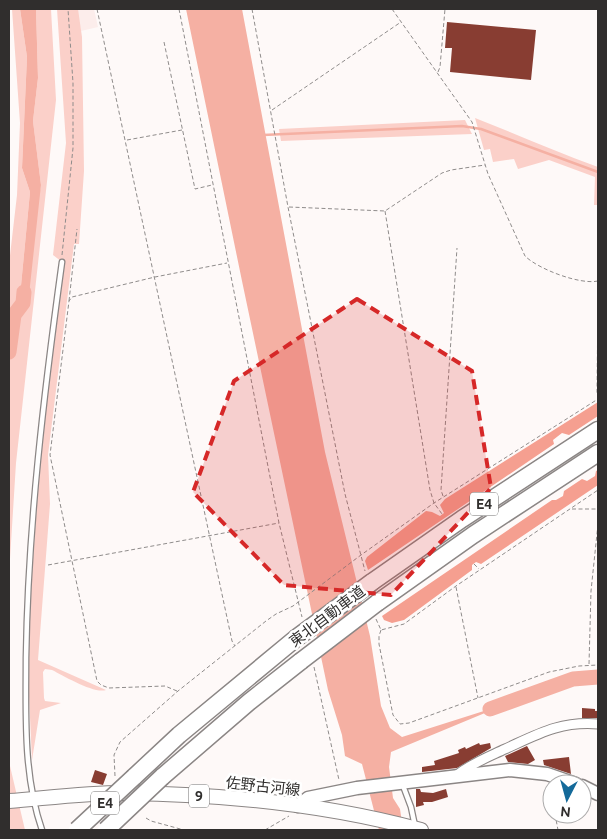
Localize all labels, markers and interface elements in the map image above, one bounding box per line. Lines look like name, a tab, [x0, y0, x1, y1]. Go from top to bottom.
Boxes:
road number: E4	[470, 492, 498, 516]
street label: 東北自動車道	[286, 582, 368, 650]
street label: 佐野古河線	[225, 774, 301, 798]
north arrow	[542, 774, 592, 824]
road number: 9	[189, 784, 209, 808]
road number: E4	[91, 791, 119, 814]
text: N	[560, 803, 572, 820]

